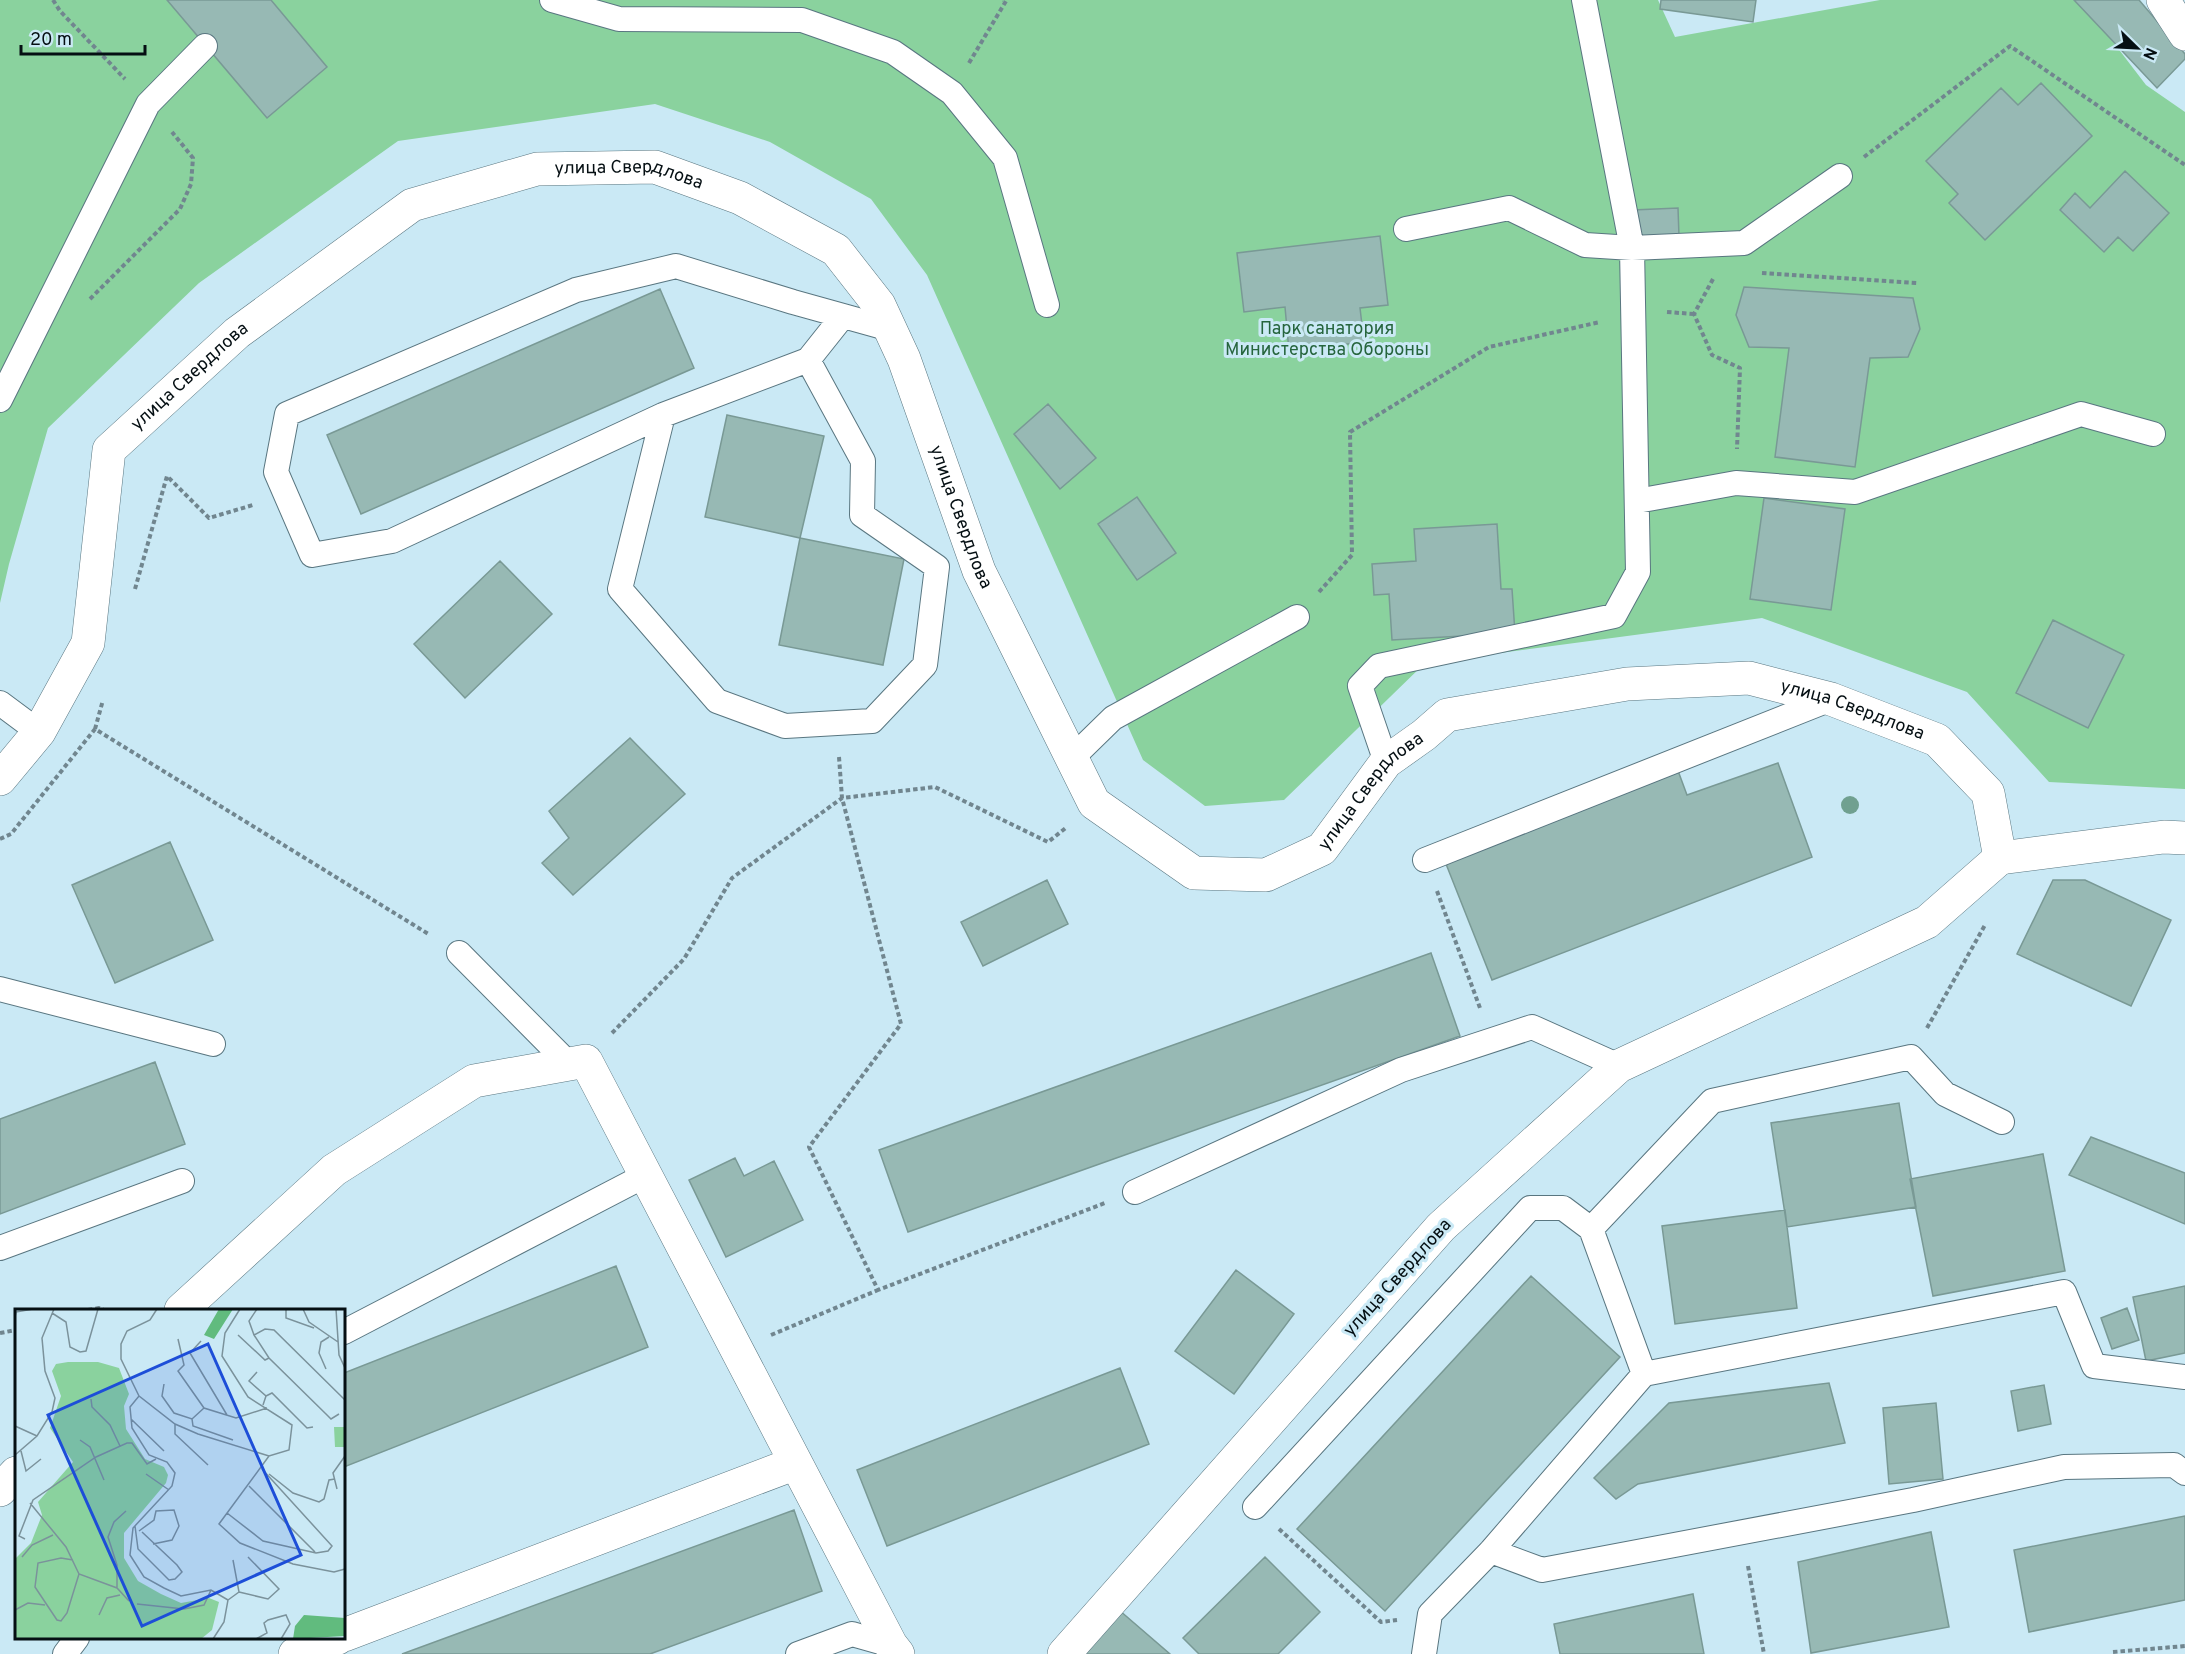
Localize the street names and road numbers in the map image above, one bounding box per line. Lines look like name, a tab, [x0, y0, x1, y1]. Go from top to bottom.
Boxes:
street label: улица Свердлова	[554, 155, 706, 195]
street label: улица Свердлова	[126, 317, 253, 436]
street label: улица Свердлова	[924, 442, 998, 593]
street label: улица Свердлова	[1778, 675, 1928, 746]
street label: улица Свердлова	[1313, 727, 1428, 855]
street label: улица Свердлова	[1339, 1214, 1457, 1342]

